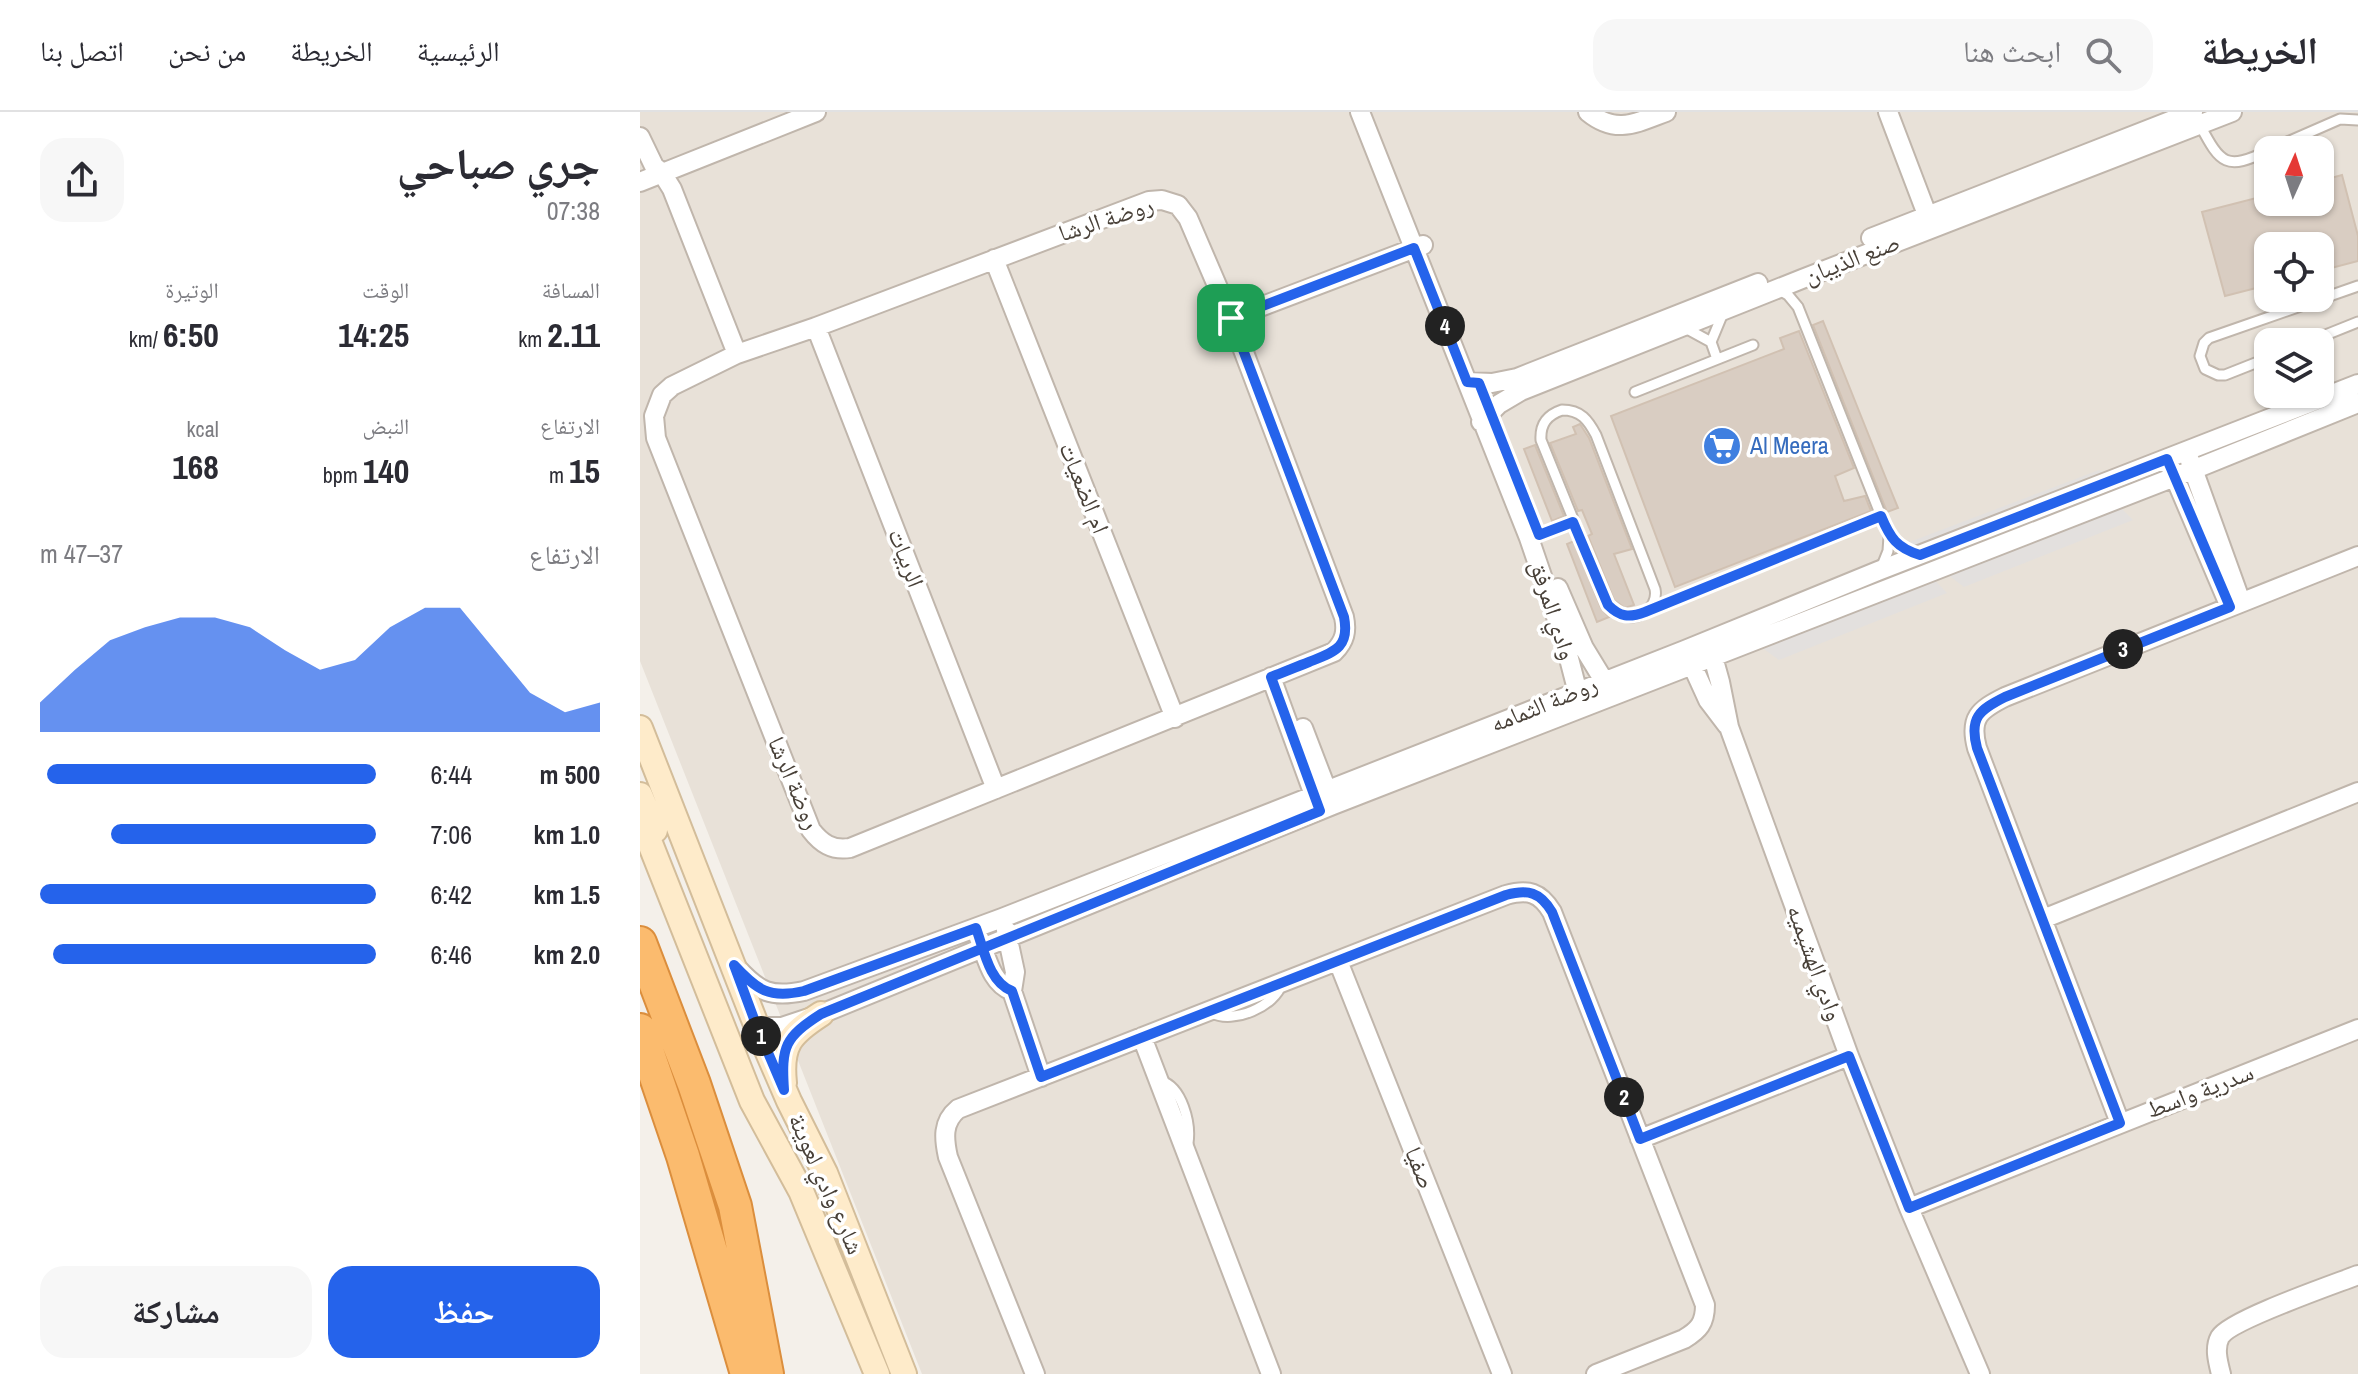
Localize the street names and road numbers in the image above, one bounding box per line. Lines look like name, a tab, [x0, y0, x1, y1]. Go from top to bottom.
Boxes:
street label: روضة الرشا	[1054, 188, 1157, 248]
street label: صنع الذيبان	[1799, 225, 1904, 291]
street label: ام الضعيات	[1051, 437, 1118, 538]
street label: الربيات	[881, 524, 933, 592]
street label: وادي المرفق	[1519, 556, 1585, 665]
street label: روضة الثمامه	[1485, 667, 1602, 739]
street label: روضة الرشا	[761, 731, 829, 834]
street label: وادي الهشيميه	[1776, 900, 1852, 1026]
street label: سدرية واسط	[2141, 1055, 2258, 1125]
street label: شارع وادي لعوينة	[778, 1108, 872, 1261]
street label: صفيا	[1398, 1142, 1444, 1193]

